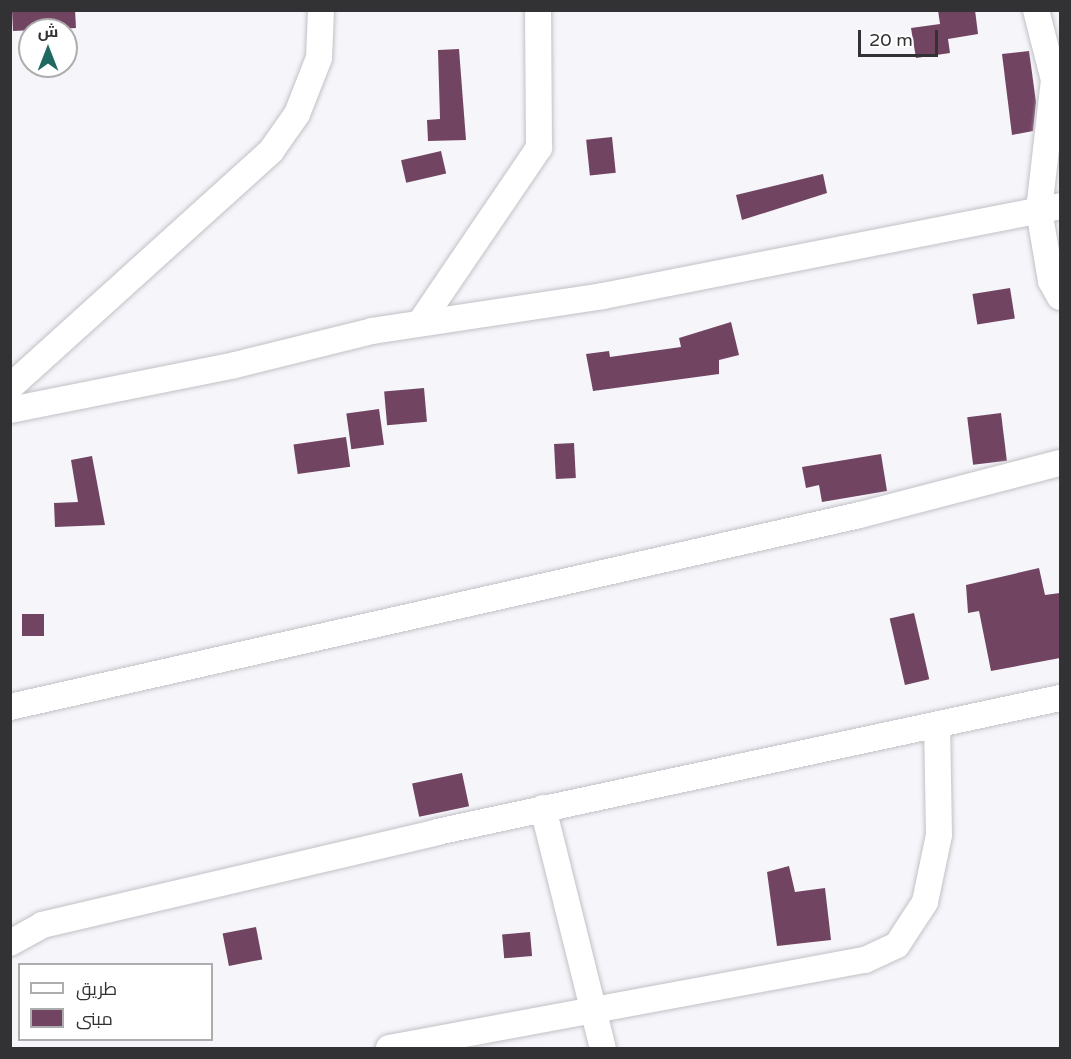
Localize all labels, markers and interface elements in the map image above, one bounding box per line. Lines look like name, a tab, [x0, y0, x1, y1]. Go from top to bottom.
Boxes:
north arrow	[18, 18, 78, 78]
scale bar	[861, 18, 940, 56]
text: ش	[38, 22, 58, 42]
text: 20 m	[869, 29, 913, 51]
legend	[18, 963, 213, 1041]
text: طريق	[76, 978, 117, 1000]
text: مبنى	[76, 1008, 113, 1030]

